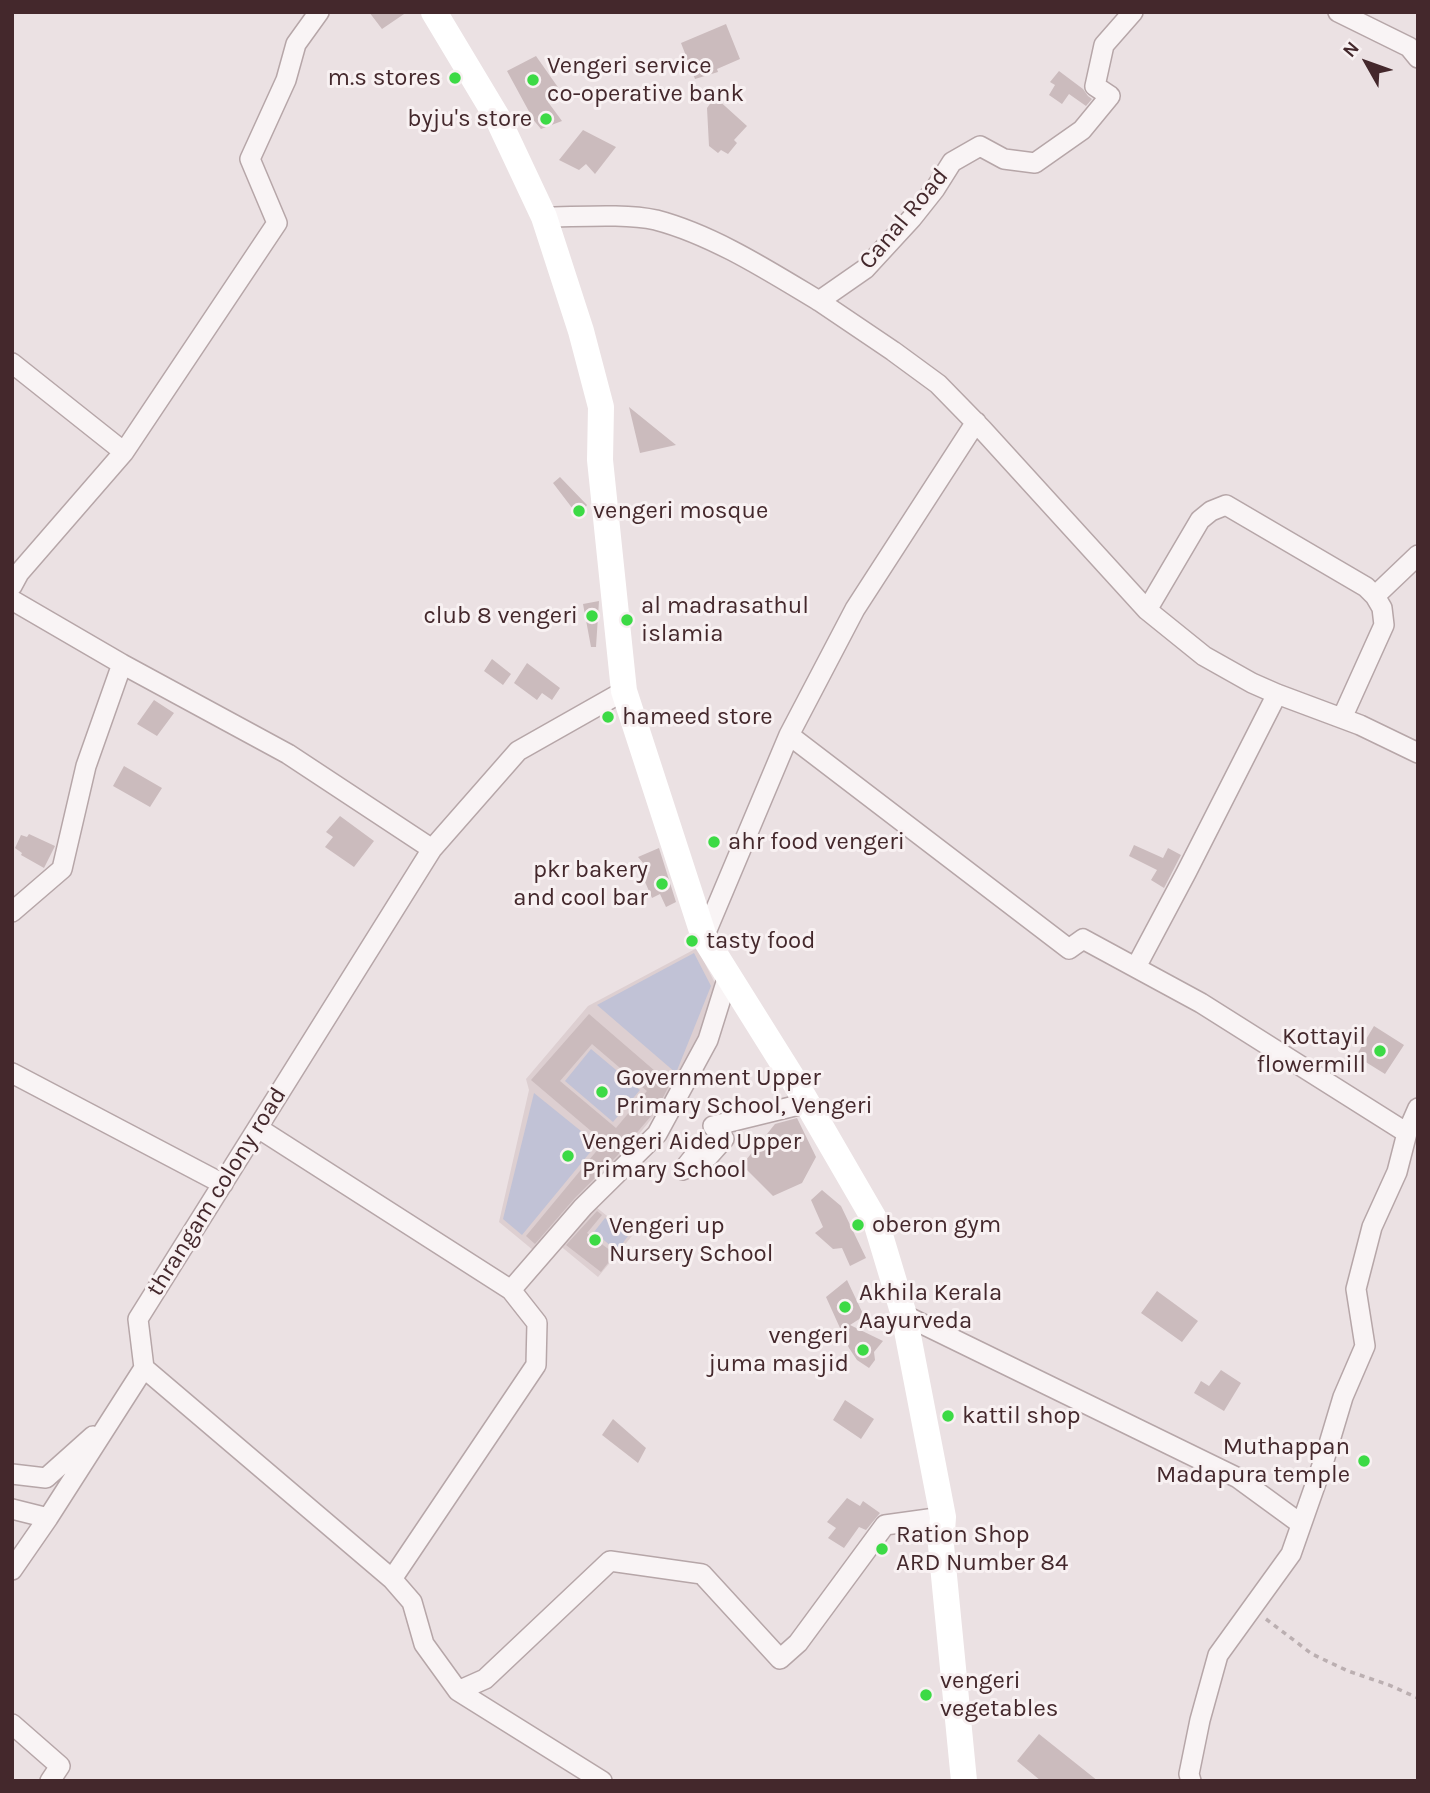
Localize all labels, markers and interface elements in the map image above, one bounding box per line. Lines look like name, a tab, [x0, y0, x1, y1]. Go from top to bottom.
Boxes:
north arrow	[1332, 28, 1402, 98]
text: N	[1338, 37, 1364, 62]
place label: Vengeri service co-operative bank	[547, 52, 744, 108]
place label: m.s stores	[328, 64, 441, 92]
marker: m.s stores	[447, 70, 463, 86]
marker: Vengeri service co-operative bank	[525, 72, 541, 88]
place label: byju's store	[407, 105, 532, 133]
marker: byju's store	[538, 111, 554, 127]
street label: Canal Road	[853, 163, 955, 275]
place label: vengeri mosque	[593, 497, 768, 525]
marker: vengeri mosque	[571, 503, 587, 519]
place label: al madrasathul islamia	[641, 592, 809, 648]
place label: club 8 vengeri	[423, 602, 578, 630]
marker: club 8 vengeri	[584, 608, 600, 624]
marker: al madrasathul islamia	[619, 612, 635, 628]
place label: hameed store	[622, 703, 772, 731]
marker: hameed store	[600, 709, 616, 725]
place label: ahr food vengeri	[728, 828, 905, 856]
marker: ahr food vengeri	[706, 834, 722, 850]
place label: pkr bakery and cool bar	[513, 856, 648, 912]
marker: pkr bakery and cool bar	[654, 876, 670, 892]
place label: tasty food	[706, 927, 815, 955]
marker: tasty food	[684, 933, 700, 949]
place label: Kottayil flowermill	[1257, 1023, 1366, 1079]
marker: Kottayil flowermill	[1372, 1043, 1388, 1059]
place label: Government Upper Primary School, Vengeri	[616, 1064, 873, 1120]
street label: thrangam colony road	[141, 1082, 293, 1302]
marker: Government Upper Primary School, Vengeri	[594, 1084, 610, 1100]
place label: Vengeri Aided Upper Primary School	[582, 1128, 801, 1184]
marker: Vengeri Aided Upper Primary School	[560, 1148, 576, 1164]
place label: oberon gym	[872, 1211, 1001, 1239]
place label: Vengeri up Nursery School	[609, 1212, 773, 1268]
marker: oberon gym	[850, 1217, 866, 1233]
marker: Vengeri up Nursery School	[587, 1232, 603, 1248]
place label: Akhila Kerala Aayurveda	[859, 1279, 1002, 1335]
marker: Akhila Kerala Aayurveda	[837, 1299, 853, 1315]
place label: vengeri juma masjid	[708, 1322, 849, 1378]
marker: vengeri juma masjid	[855, 1342, 871, 1358]
place label: kattil shop	[962, 1402, 1081, 1430]
marker: kattil shop	[940, 1408, 956, 1424]
place label: Muthappan Madapura temple	[1156, 1433, 1350, 1489]
marker: Muthappan Madapura temple	[1356, 1453, 1372, 1469]
place label: Ration Shop ARD Number 84	[896, 1521, 1068, 1577]
marker: Ration Shop ARD Number 84	[874, 1541, 890, 1557]
place label: vengeri vegetables	[940, 1667, 1058, 1723]
marker: vengeri vegetables	[918, 1687, 934, 1703]

